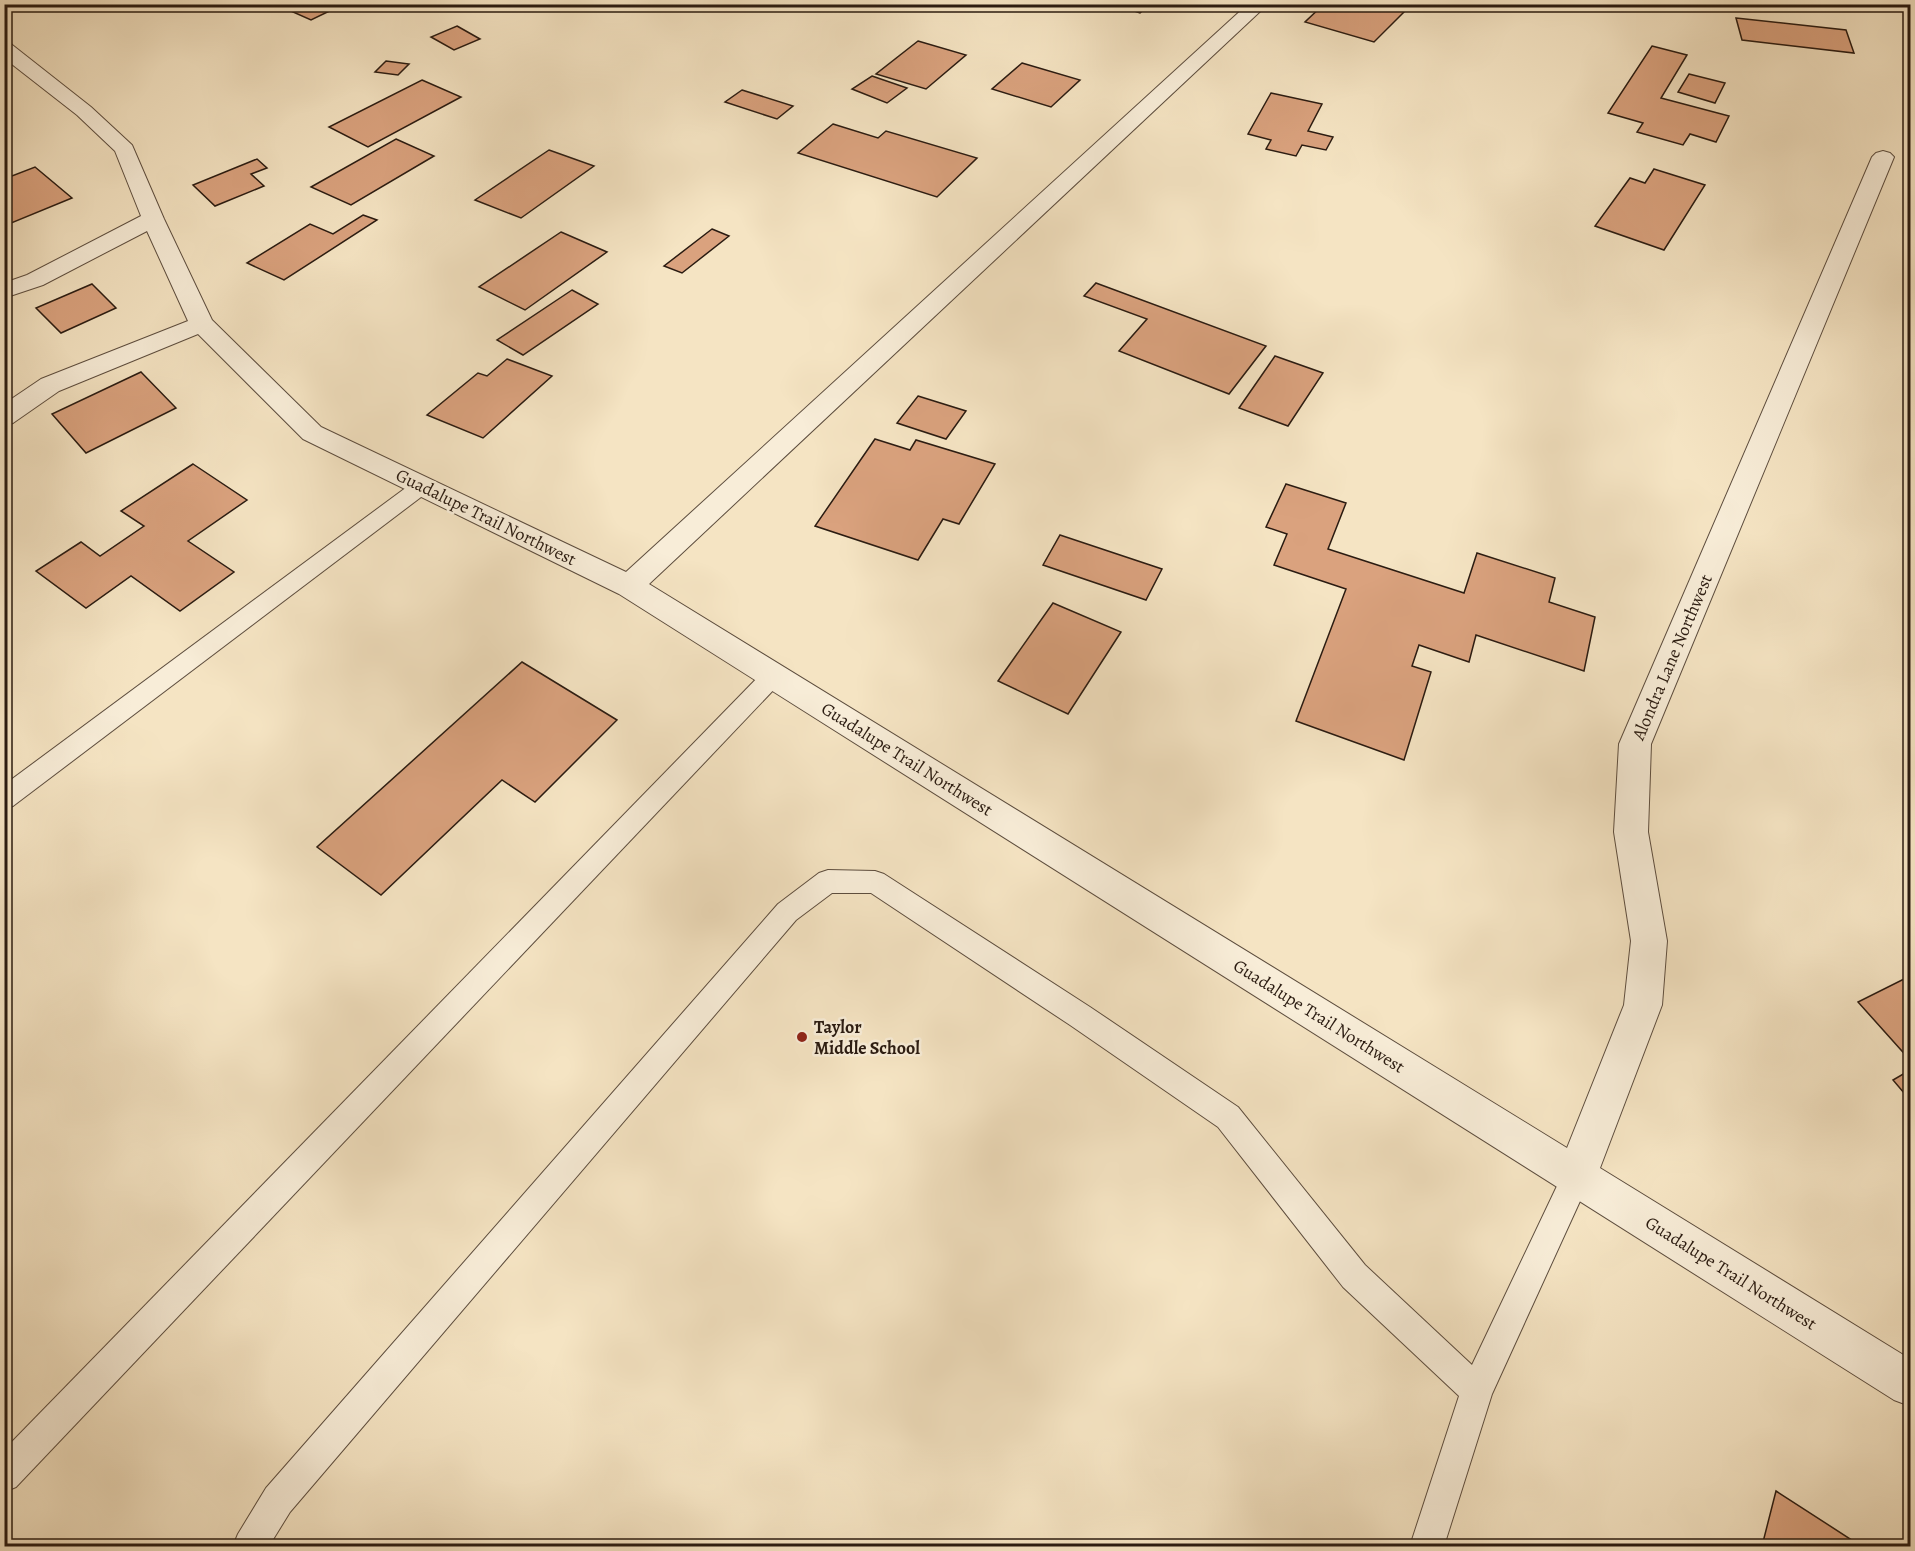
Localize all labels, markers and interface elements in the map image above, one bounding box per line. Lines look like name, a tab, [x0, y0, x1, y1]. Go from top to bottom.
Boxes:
street label: Guadalupe Trail Northwest	[392, 463, 580, 571]
street label: Alondra Lane Northwest	[1626, 570, 1718, 745]
street label: Guadalupe Trail Northwest	[817, 696, 997, 822]
street label: Guadalupe Trail Northwest	[1229, 953, 1409, 1079]
place label: Taylor Middle School	[814, 1015, 920, 1060]
marker: Taylor Middle School	[795, 1030, 809, 1044]
street label: Guadalupe Trail Northwest	[1641, 1210, 1821, 1336]

